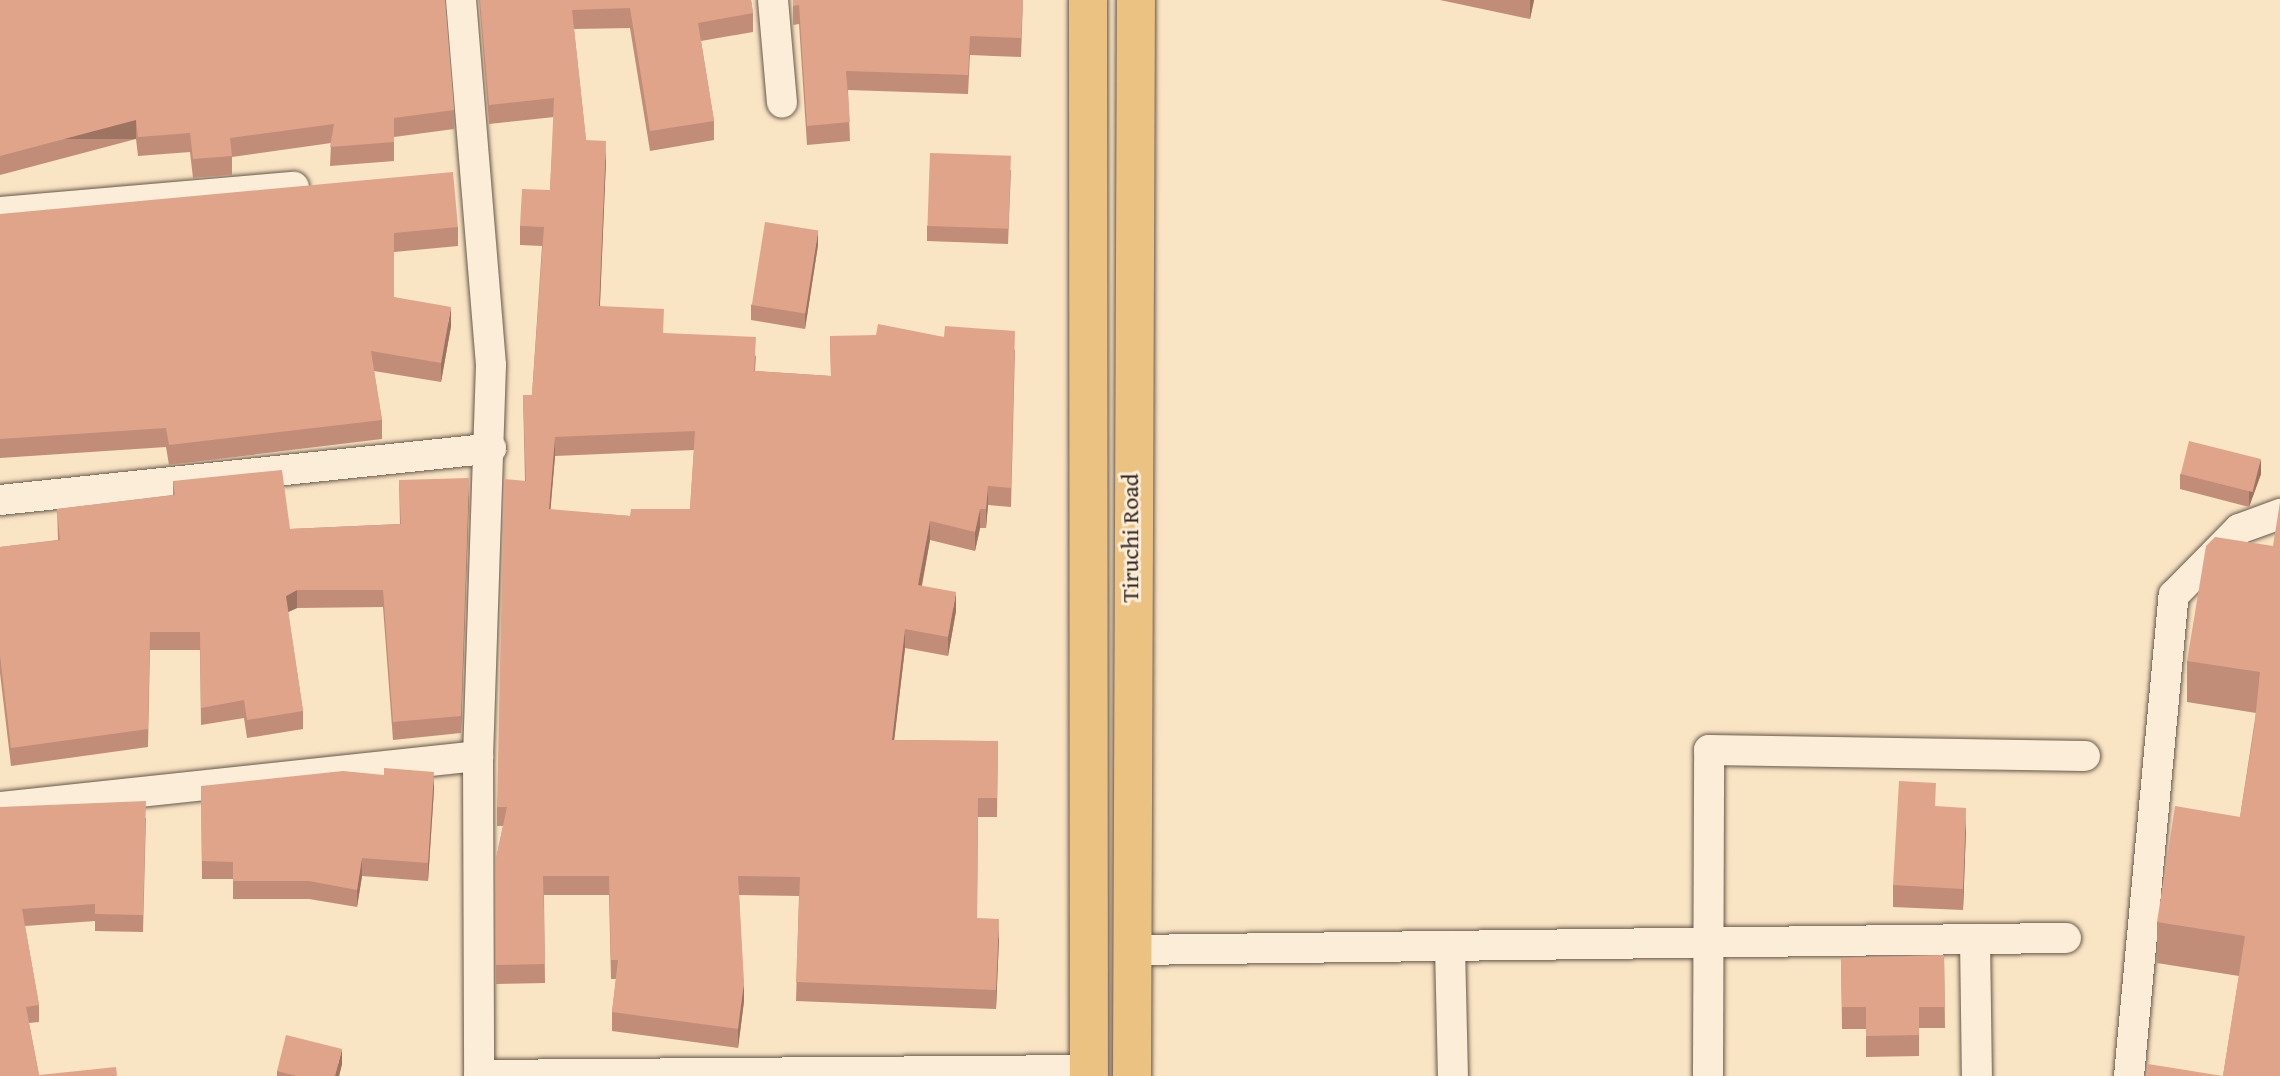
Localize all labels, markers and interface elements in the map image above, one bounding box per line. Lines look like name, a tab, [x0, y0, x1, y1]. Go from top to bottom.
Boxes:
street label: Tiruchi Road	[1116, 473, 1144, 603]

